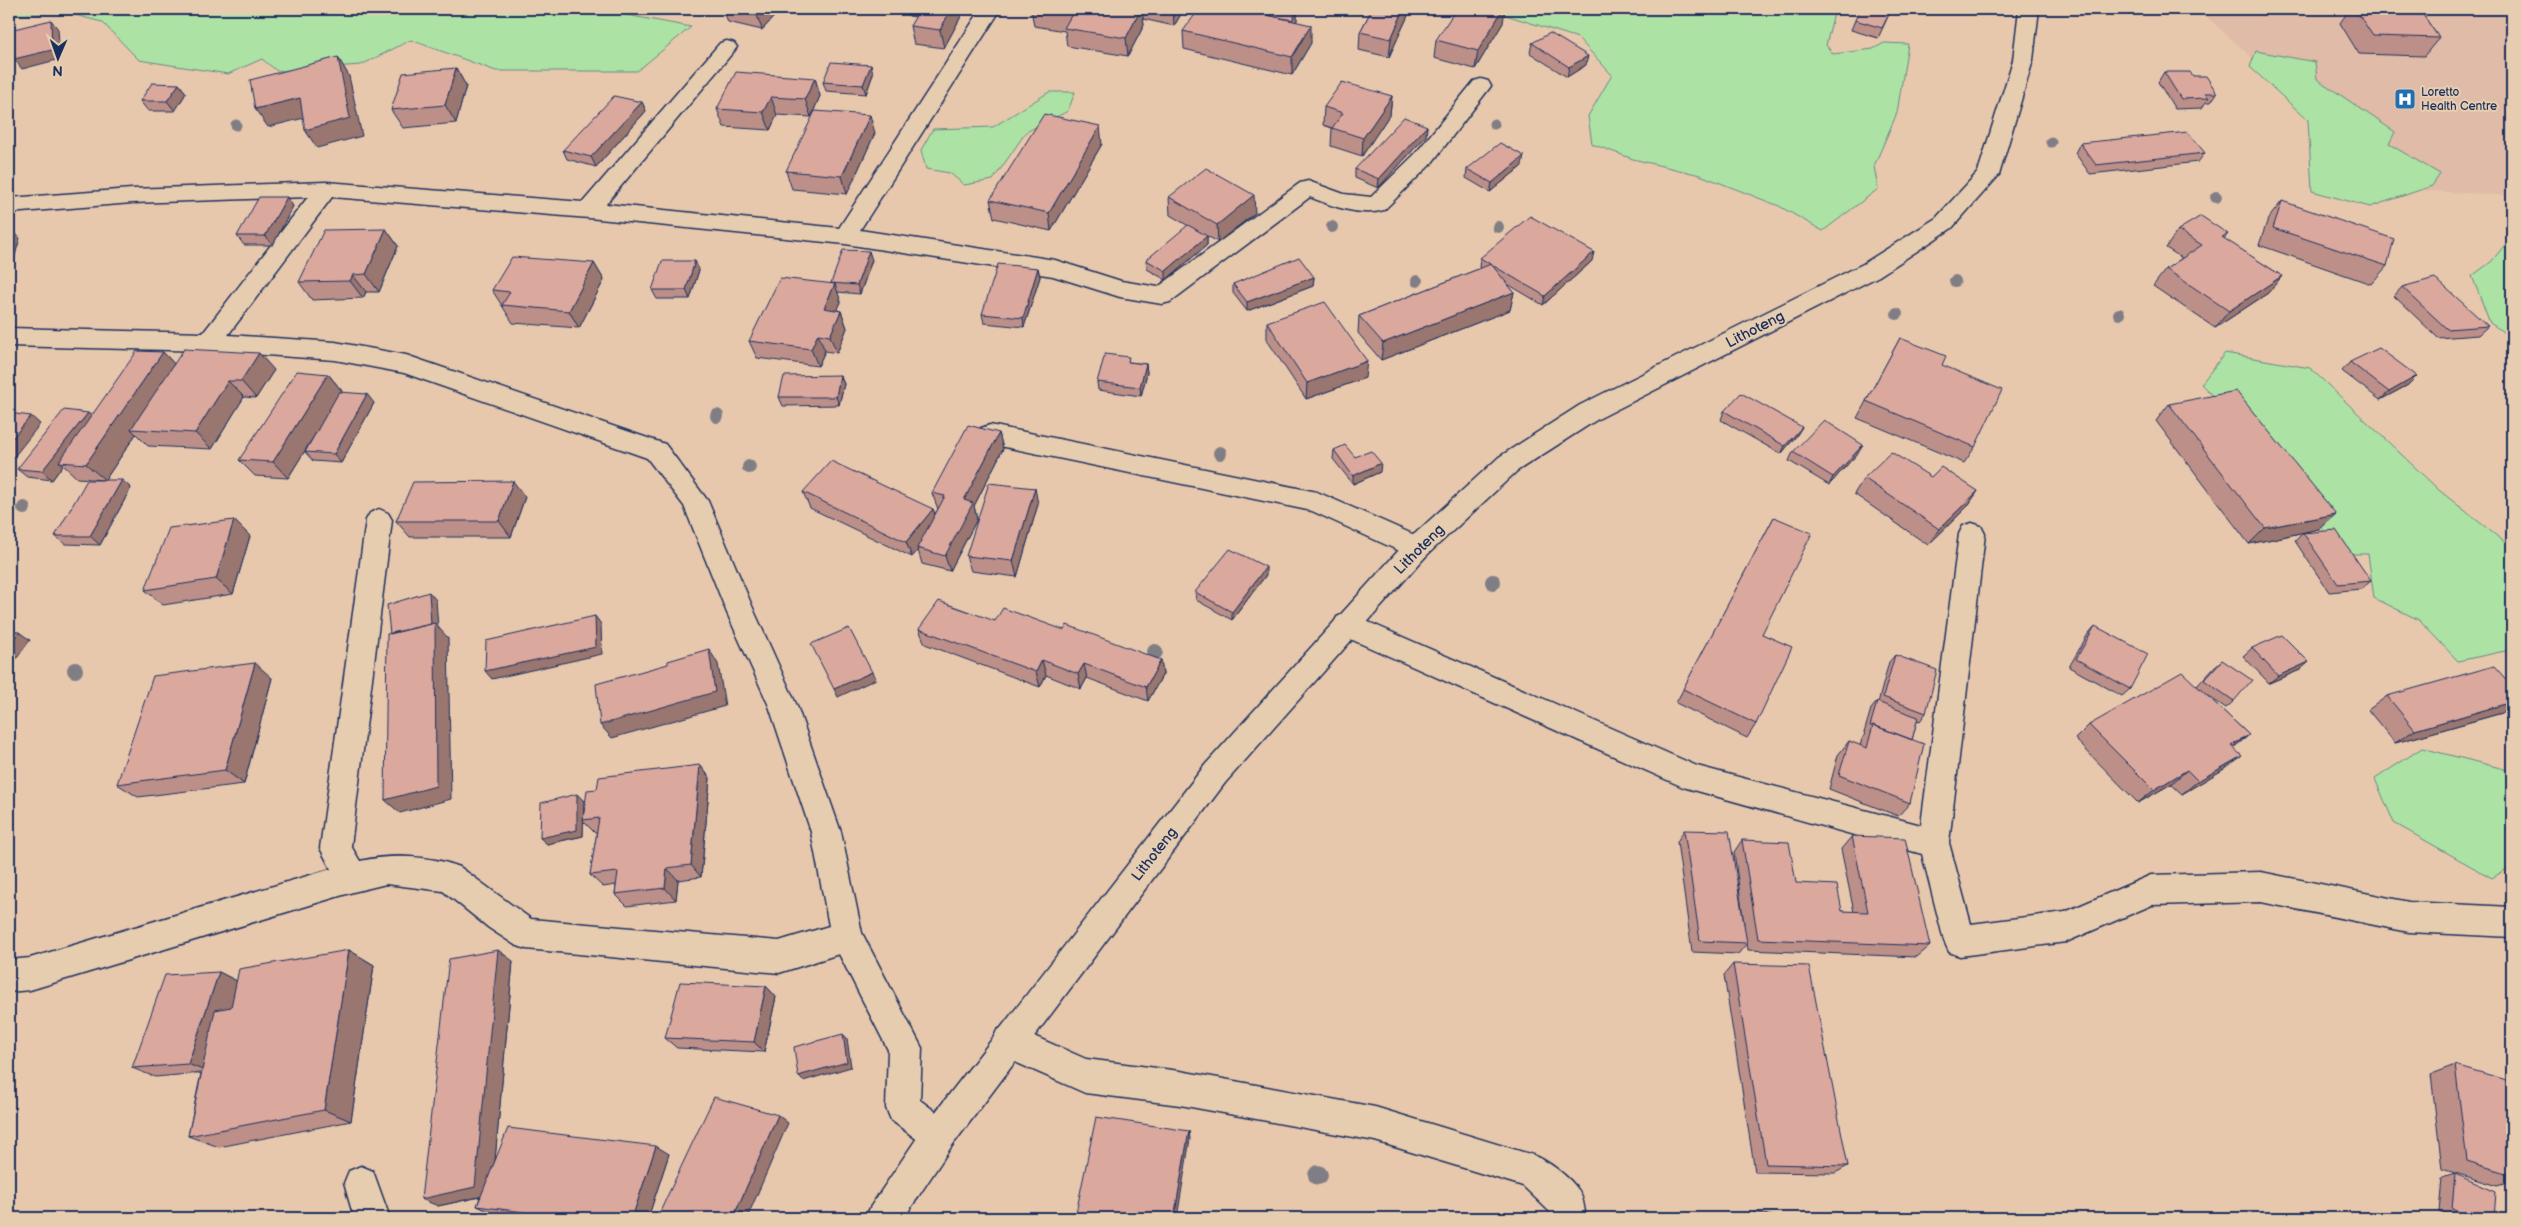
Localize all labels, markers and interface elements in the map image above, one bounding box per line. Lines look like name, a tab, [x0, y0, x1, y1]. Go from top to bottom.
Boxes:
north arrow	[32, 32, 82, 82]
text: N	[52, 62, 63, 79]
place label: Loretto Health Centre	[2421, 85, 2497, 114]
hospital icon: Loretto Health Centre	[2393, 87, 2417, 111]
street label: Lithoteng	[1723, 307, 1788, 352]
street label: Lithoteng	[1390, 520, 1449, 579]
street label: Lithoteng	[1127, 823, 1181, 885]

